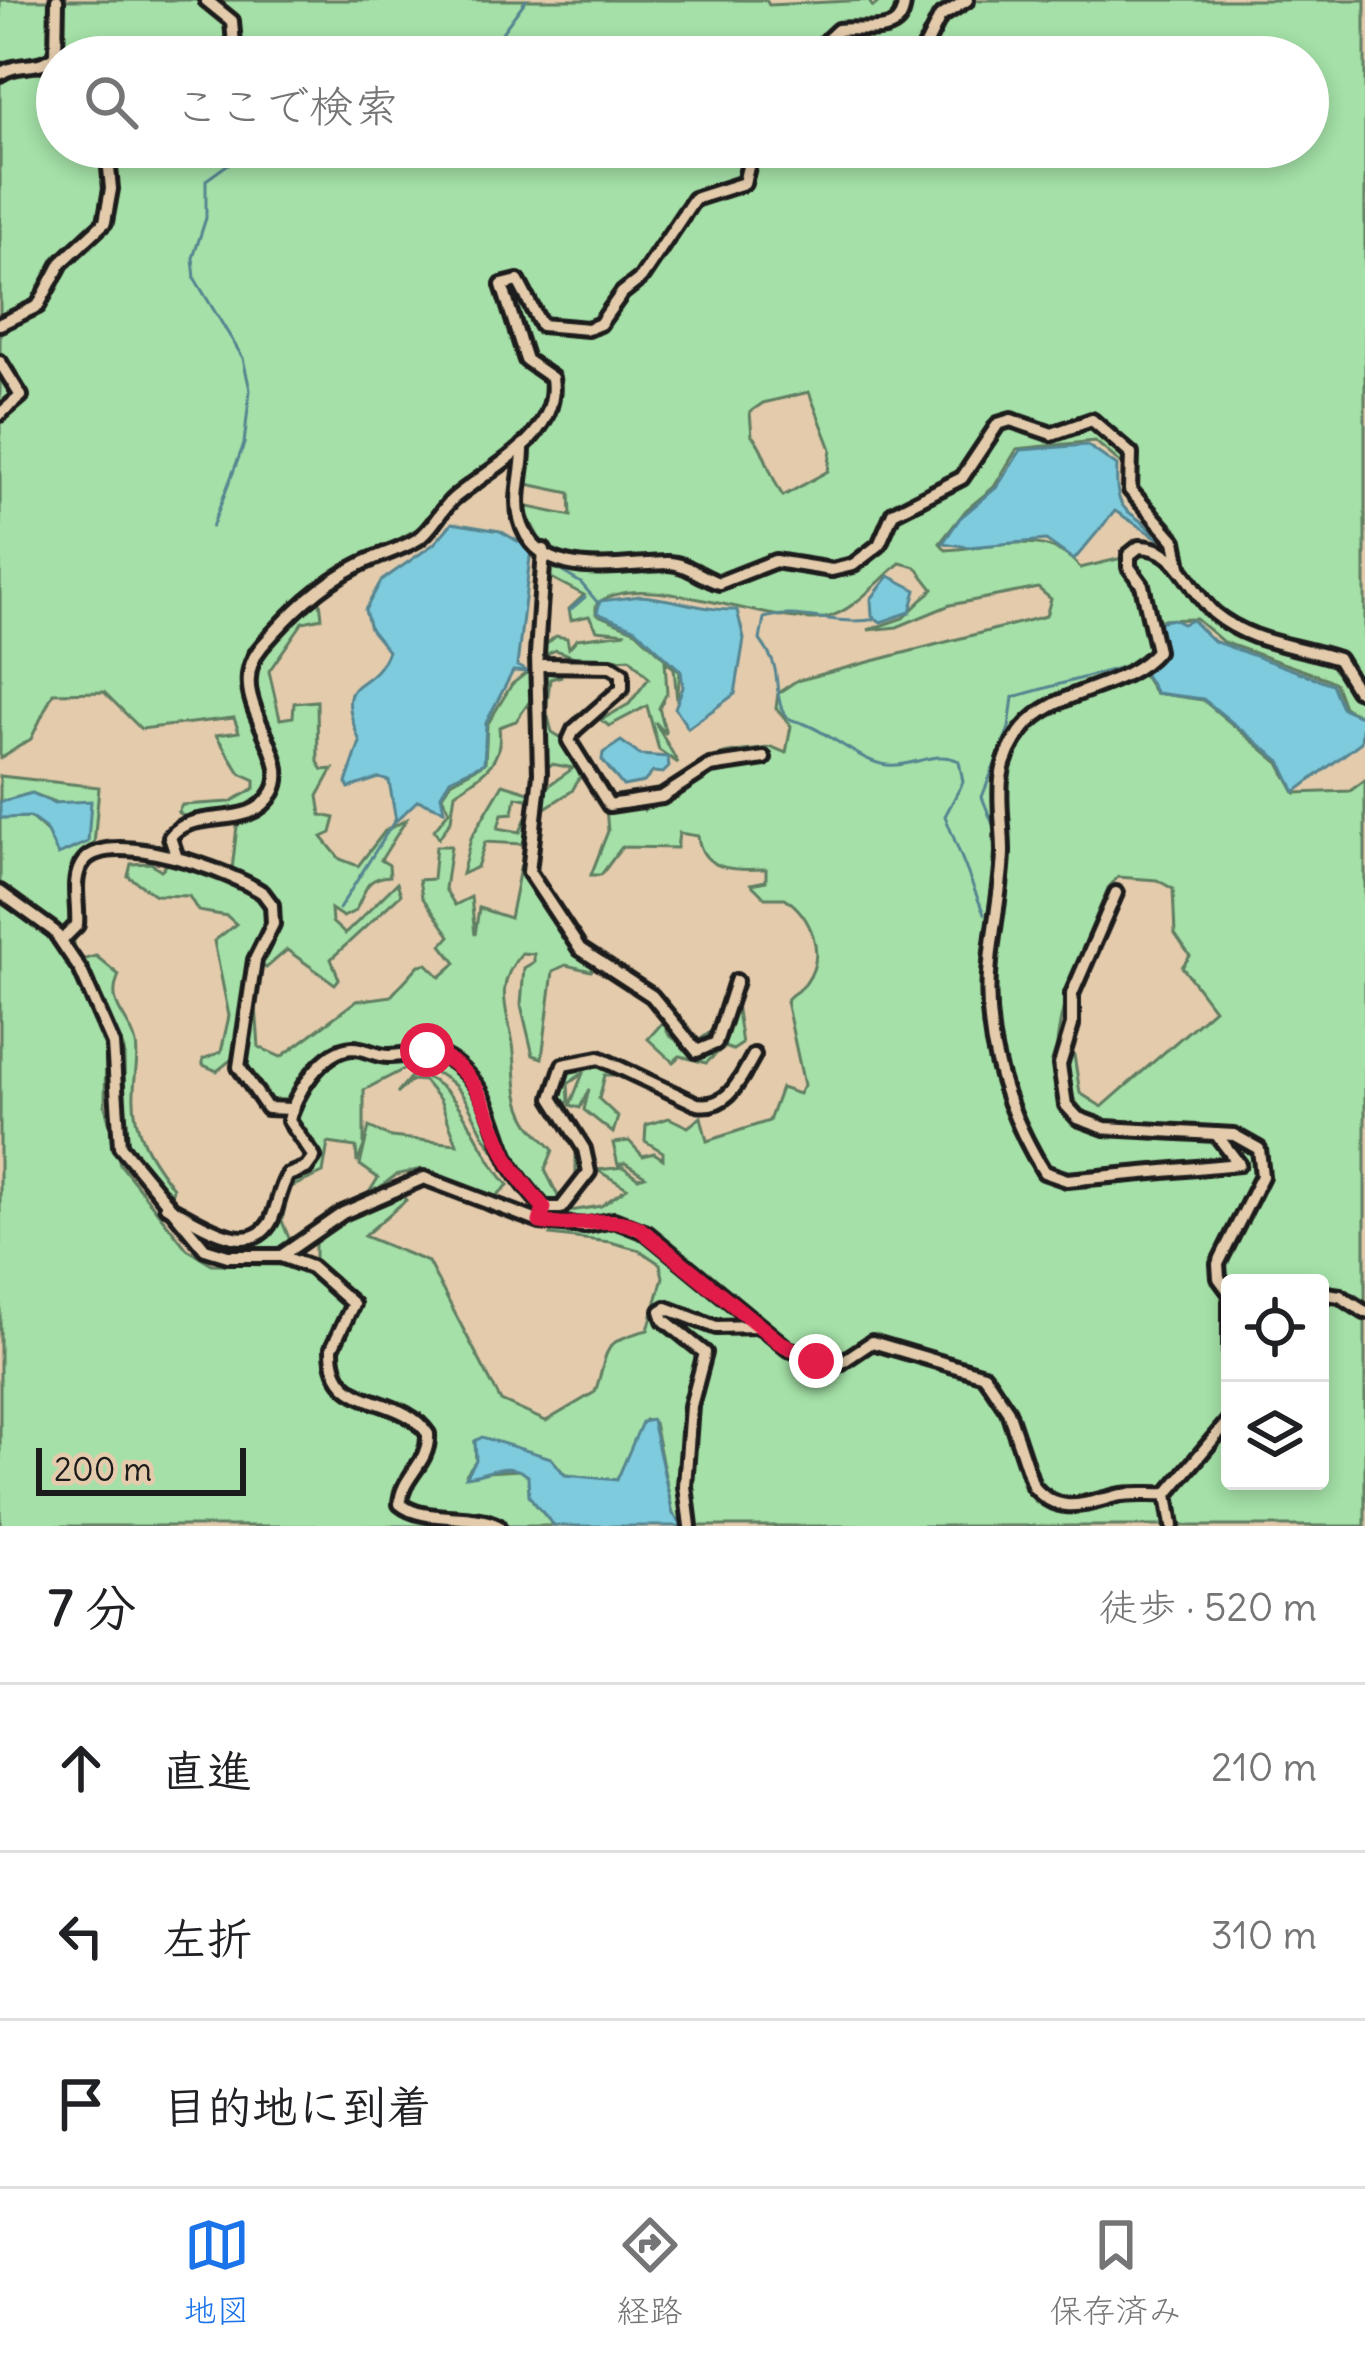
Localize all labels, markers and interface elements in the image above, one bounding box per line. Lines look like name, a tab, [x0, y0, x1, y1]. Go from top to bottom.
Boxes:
search box	[36, 36, 1329, 168]
icon: search	[78, 69, 144, 135]
text: ここで検索	[174, 78, 399, 134]
route start	[400, 1023, 454, 1077]
map controls	[1221, 1274, 1329, 1490]
button: locate	[1221, 1274, 1329, 1382]
route end	[789, 1334, 843, 1388]
button: layers	[1221, 1382, 1329, 1490]
scale bar	[36, 1442, 246, 1495]
text: 200 m	[54, 1448, 152, 1490]
text: 7 分	[48, 1576, 136, 1640]
text: 徒歩 · 520 m	[1099, 1583, 1317, 1632]
icon: ahead	[48, 1735, 114, 1801]
text: 直進	[162, 1743, 252, 1799]
text: 210 m	[1211, 1743, 1317, 1792]
icon: left	[48, 1903, 114, 1969]
text: 左折	[162, 1911, 252, 1967]
text: 310 m	[1211, 1911, 1317, 1960]
icon: arrive	[48, 2071, 114, 2137]
text: 目的地に到着	[162, 2079, 432, 2135]
tab: 地図	[184, 2212, 250, 2332]
tab: 経路	[617, 2212, 683, 2332]
tab: 保存済み	[1050, 2212, 1182, 2332]

